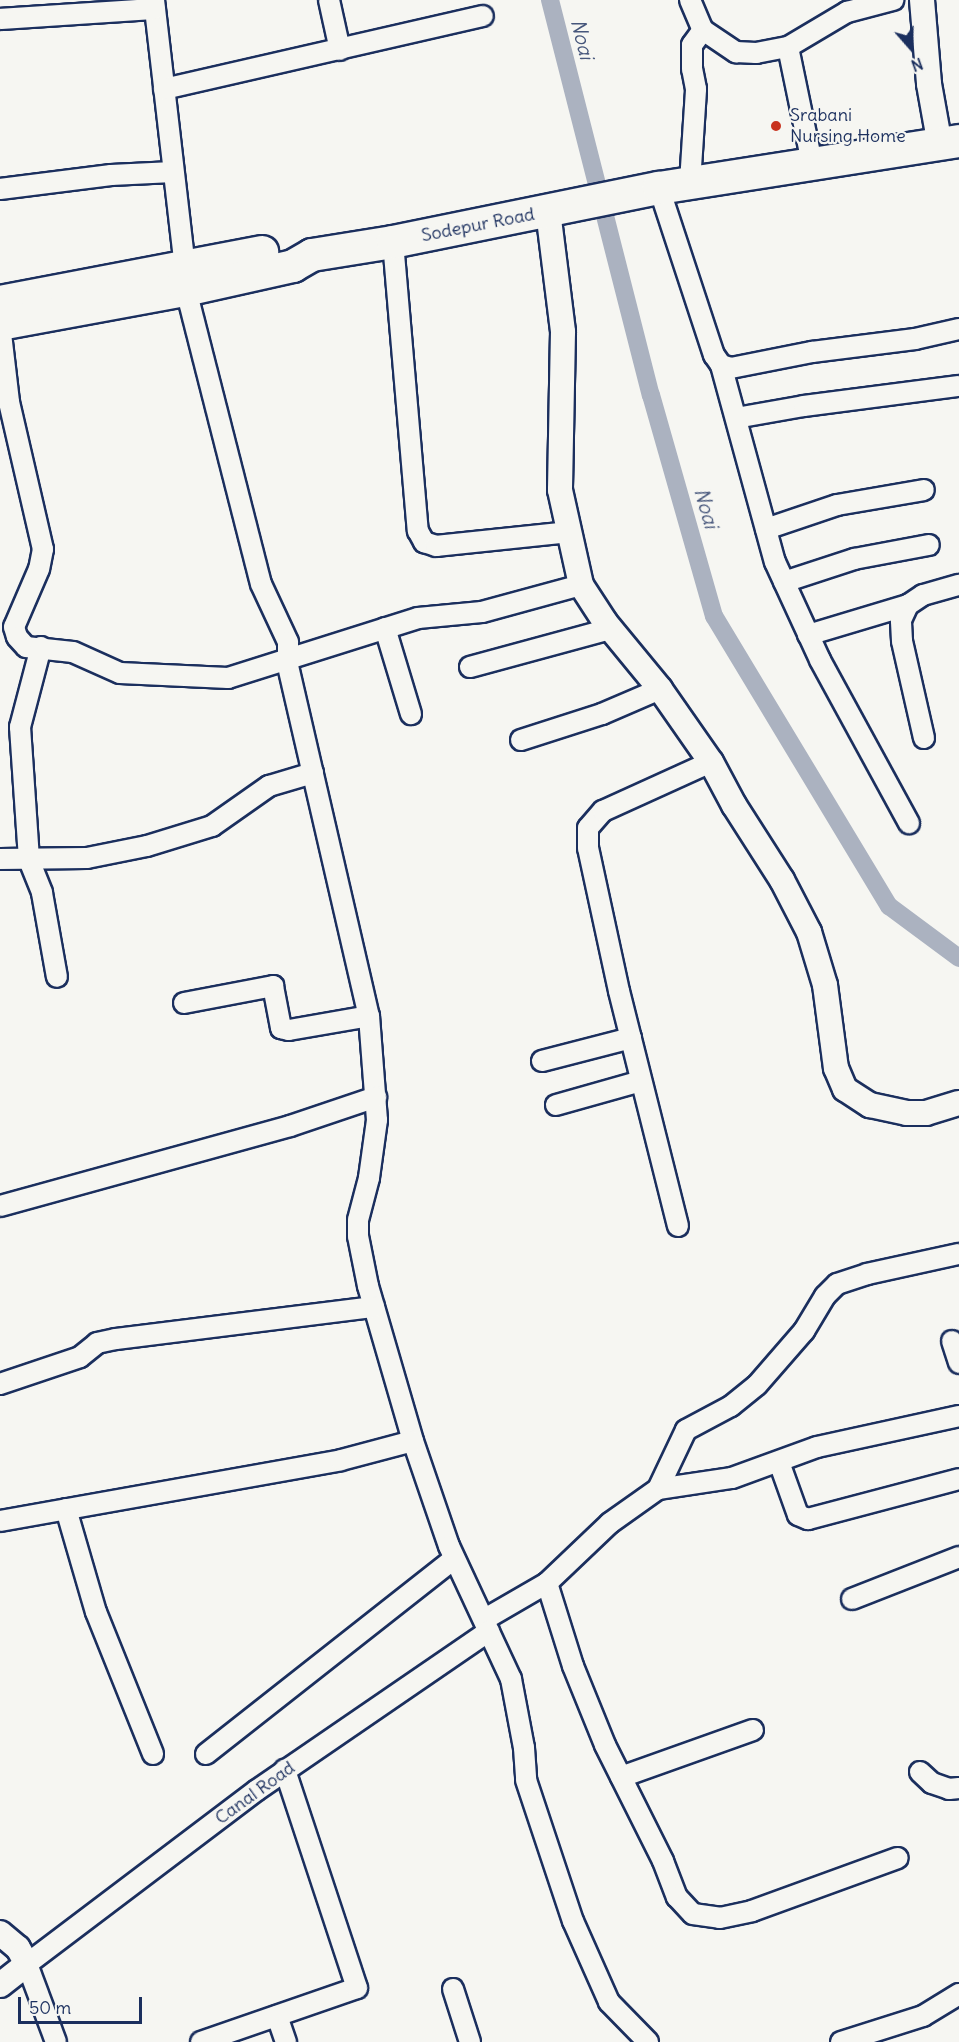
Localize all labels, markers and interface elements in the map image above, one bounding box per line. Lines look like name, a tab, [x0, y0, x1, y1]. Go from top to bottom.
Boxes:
water label: Noai	[566, 16, 600, 62]
north arrow	[881, 18, 941, 78]
text: N	[909, 54, 926, 76]
place label: Srabani Nursing Home	[790, 105, 906, 148]
marker: Srabani Nursing Home	[767, 117, 785, 135]
street label: Sodepur Road	[420, 203, 536, 247]
water label: Noai	[690, 485, 724, 531]
street label: Canal Road	[211, 1757, 299, 1829]
scale bar	[21, 1985, 146, 2023]
text: 50 m	[29, 1996, 71, 2019]

